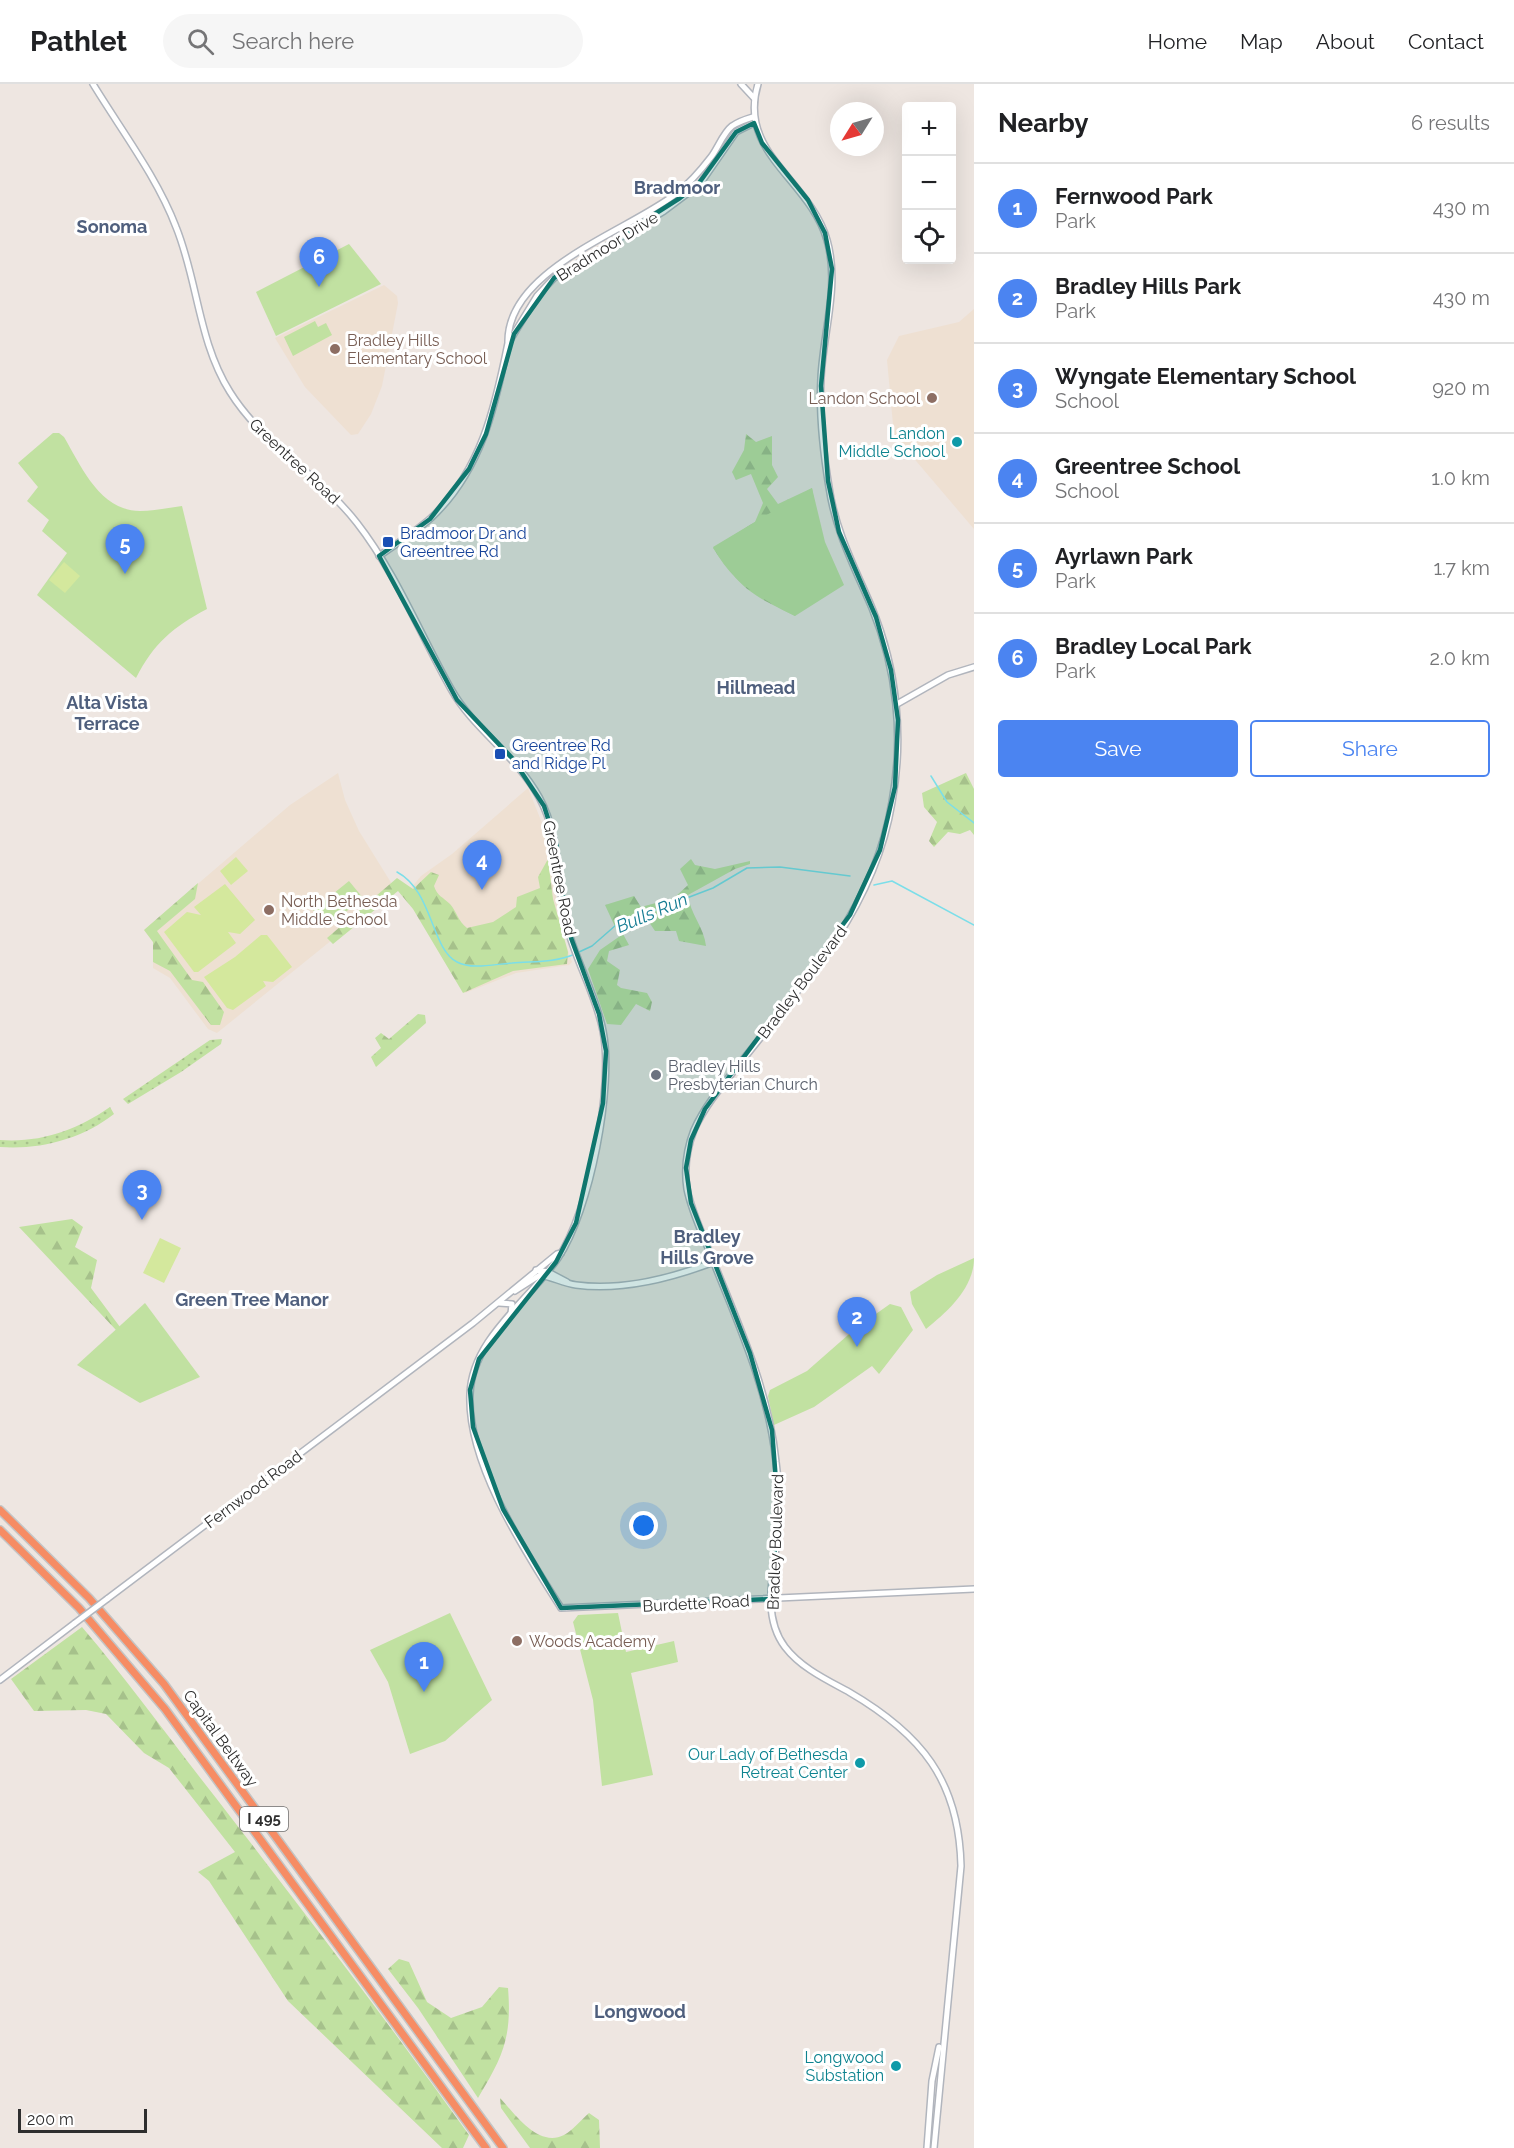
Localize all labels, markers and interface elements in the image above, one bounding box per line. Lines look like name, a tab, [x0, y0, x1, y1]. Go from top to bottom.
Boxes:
search box	[163, 14, 583, 68]
text: Pathlet	[30, 25, 127, 58]
icon: search	[184, 25, 217, 58]
text: Search here	[232, 28, 354, 54]
text: Home	[1148, 29, 1207, 54]
text: Map	[1240, 29, 1283, 54]
text: About	[1316, 29, 1375, 54]
text: Contact	[1408, 29, 1484, 54]
north arrow	[830, 102, 884, 156]
map controls	[902, 102, 956, 264]
button: +	[902, 102, 956, 156]
text: Nearby	[998, 108, 1088, 138]
text: 6 results	[1411, 111, 1490, 135]
button: −	[902, 156, 956, 210]
district label: Bradmoor	[634, 177, 720, 198]
text: Fernwood Park	[1055, 183, 1213, 209]
text: 1	[1013, 196, 1022, 220]
text: 430 m	[1433, 196, 1490, 220]
street label: Bradmoor Drive	[553, 208, 662, 285]
text: Park	[1055, 209, 1096, 233]
button: locate	[902, 210, 956, 264]
district label: Sonoma	[77, 216, 147, 237]
pin: 6	[300, 238, 338, 287]
text: Bradley Hills Park	[1055, 273, 1241, 299]
text: 2	[1012, 286, 1023, 310]
text: 430 m	[1433, 286, 1490, 310]
text: Park	[1055, 299, 1096, 323]
place label: Bradley Hills Elementary School	[347, 331, 488, 368]
marker: Bradley Hills Elementary School	[328, 342, 342, 356]
text: Wyngate Elementary School	[1055, 363, 1356, 389]
text: 3	[1012, 376, 1023, 400]
text: 920 m	[1432, 376, 1490, 400]
place label: Landon School	[809, 389, 921, 408]
text: School	[1055, 389, 1119, 413]
marker: Landon School	[925, 391, 939, 405]
street label: Greentree Road	[245, 415, 344, 508]
place label: Landon Middle School	[839, 424, 946, 461]
marker: Landon Middle School	[950, 435, 964, 449]
text: Greentree School	[1055, 453, 1240, 479]
text: 4	[1012, 466, 1023, 490]
text: 1.0 km	[1431, 466, 1490, 490]
text: School	[1055, 479, 1119, 503]
pin: 5	[106, 524, 144, 574]
place label: Bradmoor Dr and Greentree Rd	[400, 524, 527, 561]
marker: Bradmoor Dr and Greentree Rd	[381, 535, 395, 549]
text: Ayrlawn Park	[1055, 543, 1193, 569]
text: 5	[1012, 556, 1023, 580]
text: 1.7 km	[1433, 556, 1490, 580]
text: Park	[1055, 569, 1096, 593]
text: Bradley Local Park	[1055, 633, 1252, 659]
text: 6	[1011, 646, 1024, 670]
text: 2.0 km	[1429, 646, 1490, 670]
text: Park	[1055, 659, 1096, 683]
district label: Hillmead	[717, 677, 795, 698]
district label: Alta Vista Terrace	[66, 692, 148, 734]
button: Save	[998, 720, 1238, 777]
button: Share	[1250, 720, 1490, 777]
place label: Greentree Rd and Ridge Pl	[512, 736, 611, 773]
marker: Greentree Rd and Ridge Pl	[493, 747, 507, 761]
street label: Greentree Road	[539, 819, 580, 937]
pin: 4	[462, 840, 502, 890]
water label: Bulls Run	[613, 888, 691, 937]
place label: North Bethesda Middle School	[281, 892, 398, 929]
marker: North Bethesda Middle School	[262, 903, 276, 917]
street label: Bradley Boulevard	[754, 922, 851, 1042]
place label: Bradley Hills Presbyterian Church	[668, 1057, 818, 1094]
marker: Bradley Hills Presbyterian Church	[649, 1068, 663, 1082]
pin: 3	[122, 1170, 162, 1220]
district label: Bradley Hills Grove	[660, 1226, 754, 1268]
district label: Green Tree Manor	[175, 1289, 329, 1310]
pin: 2	[838, 1298, 876, 1347]
street label: Fernwood Road	[201, 1447, 306, 1532]
street label: Bradley Boulevard	[764, 1474, 787, 1610]
your location	[629, 1511, 658, 1540]
street label: Burdette Road	[642, 1591, 750, 1616]
place label: Woods Academy	[529, 1632, 656, 1651]
marker: Woods Academy	[510, 1634, 524, 1648]
pin: 1	[404, 1642, 444, 1692]
street label: Capital Beltway	[179, 1686, 262, 1791]
place label: Our Lady of Bethesda Retreat Center	[688, 1745, 848, 1782]
marker: Our Lady of Bethesda Retreat Center	[853, 1756, 867, 1770]
road number: I 495	[240, 1807, 288, 1831]
district label: Longwood	[594, 2001, 686, 2022]
place label: Longwood Substation	[804, 2048, 884, 2085]
marker: Longwood Substation	[889, 2059, 903, 2073]
scale bar	[18, 2106, 147, 2134]
text: 200 m	[27, 2110, 74, 2129]

